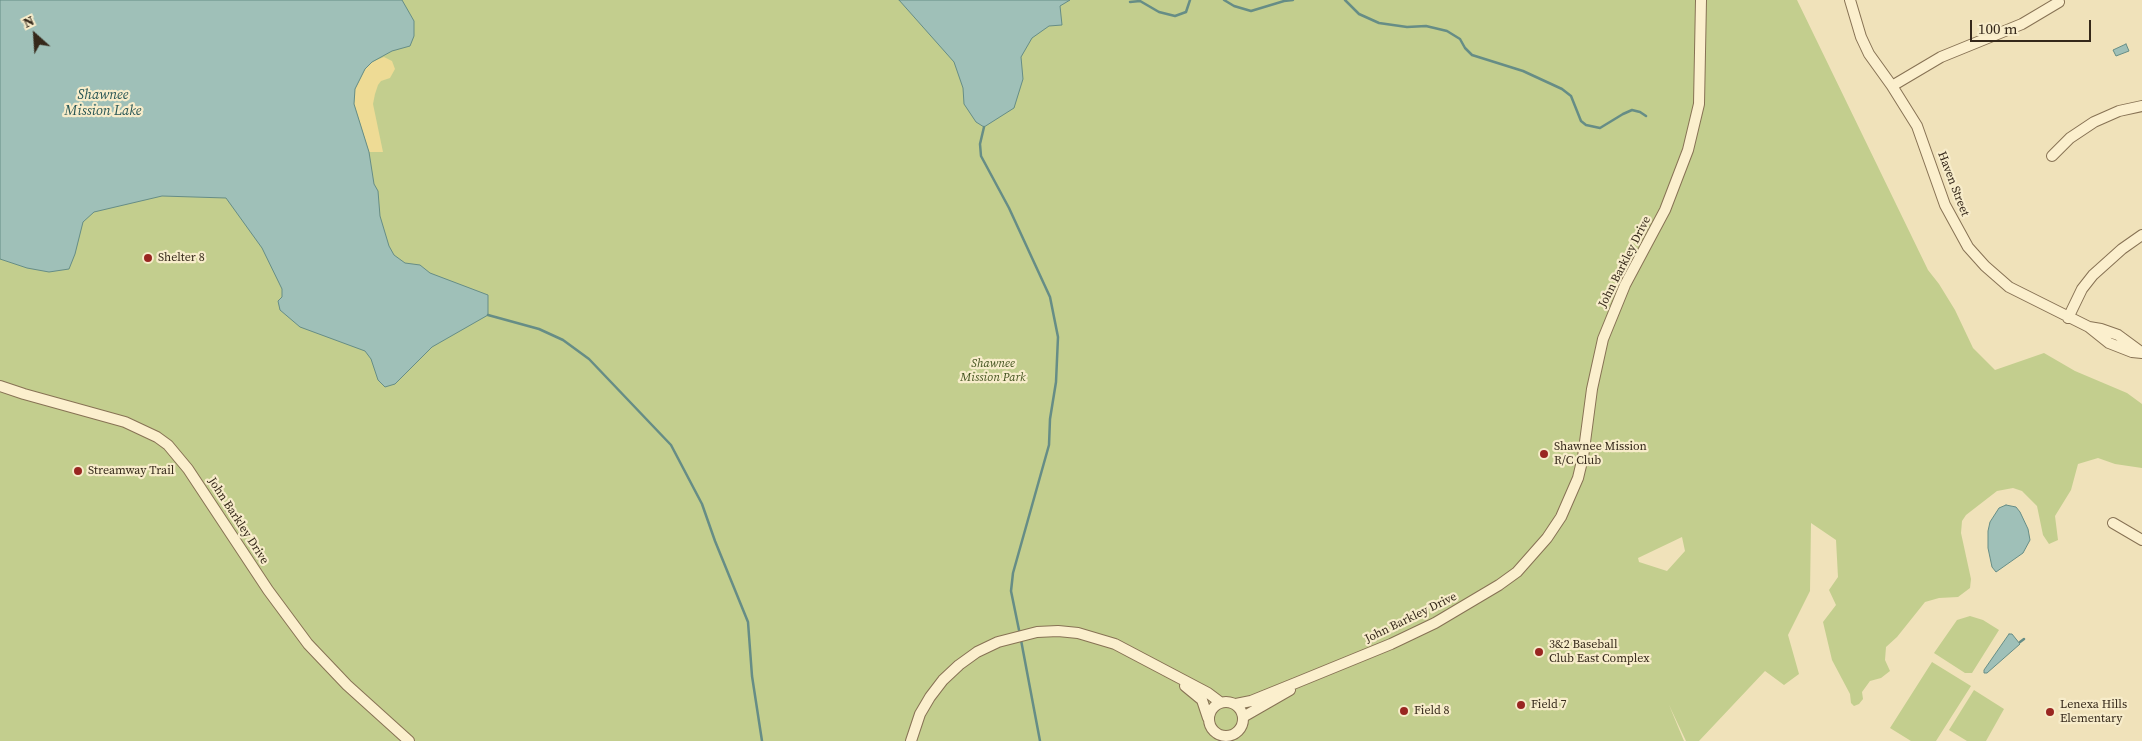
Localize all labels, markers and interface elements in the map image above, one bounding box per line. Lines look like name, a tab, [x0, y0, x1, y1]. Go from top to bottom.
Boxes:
north arrow	[10, 10, 60, 60]
text: N	[19, 10, 37, 33]
scale bar	[1972, 10, 2093, 42]
text: 100 m	[1978, 18, 2018, 39]
water label: Shawnee Mission Lake	[65, 87, 141, 120]
street label: Haven Street	[1934, 150, 1972, 218]
street label: John Barkley Drive	[1596, 214, 1654, 310]
place label: Shelter 8	[158, 251, 205, 265]
marker: Shelter 8	[142, 252, 154, 264]
park label: Shawnee Mission Park	[960, 357, 1026, 385]
place label: Shawnee Mission R/C Club	[1554, 440, 1647, 468]
marker: Shawnee Mission R/C Club	[1538, 448, 1550, 460]
place label: Streamway Trail	[88, 464, 174, 478]
marker: Streamway Trail	[72, 465, 84, 477]
street label: John Barkley Drive	[205, 475, 271, 567]
street label: John Barkley Drive	[1363, 589, 1459, 647]
place label: 3&2 Baseball Club East Complex	[1549, 638, 1650, 666]
marker: 3&2 Baseball Club East Complex	[1533, 646, 1545, 658]
place label: Field 7	[1531, 698, 1567, 712]
place label: Lenexa Hills Elementary	[2060, 698, 2127, 726]
marker: Field 7	[1515, 699, 1527, 711]
place label: Field 8	[1414, 704, 1450, 718]
marker: Field 8	[1398, 705, 1410, 717]
marker: Lenexa Hills Elementary	[2044, 706, 2056, 718]

